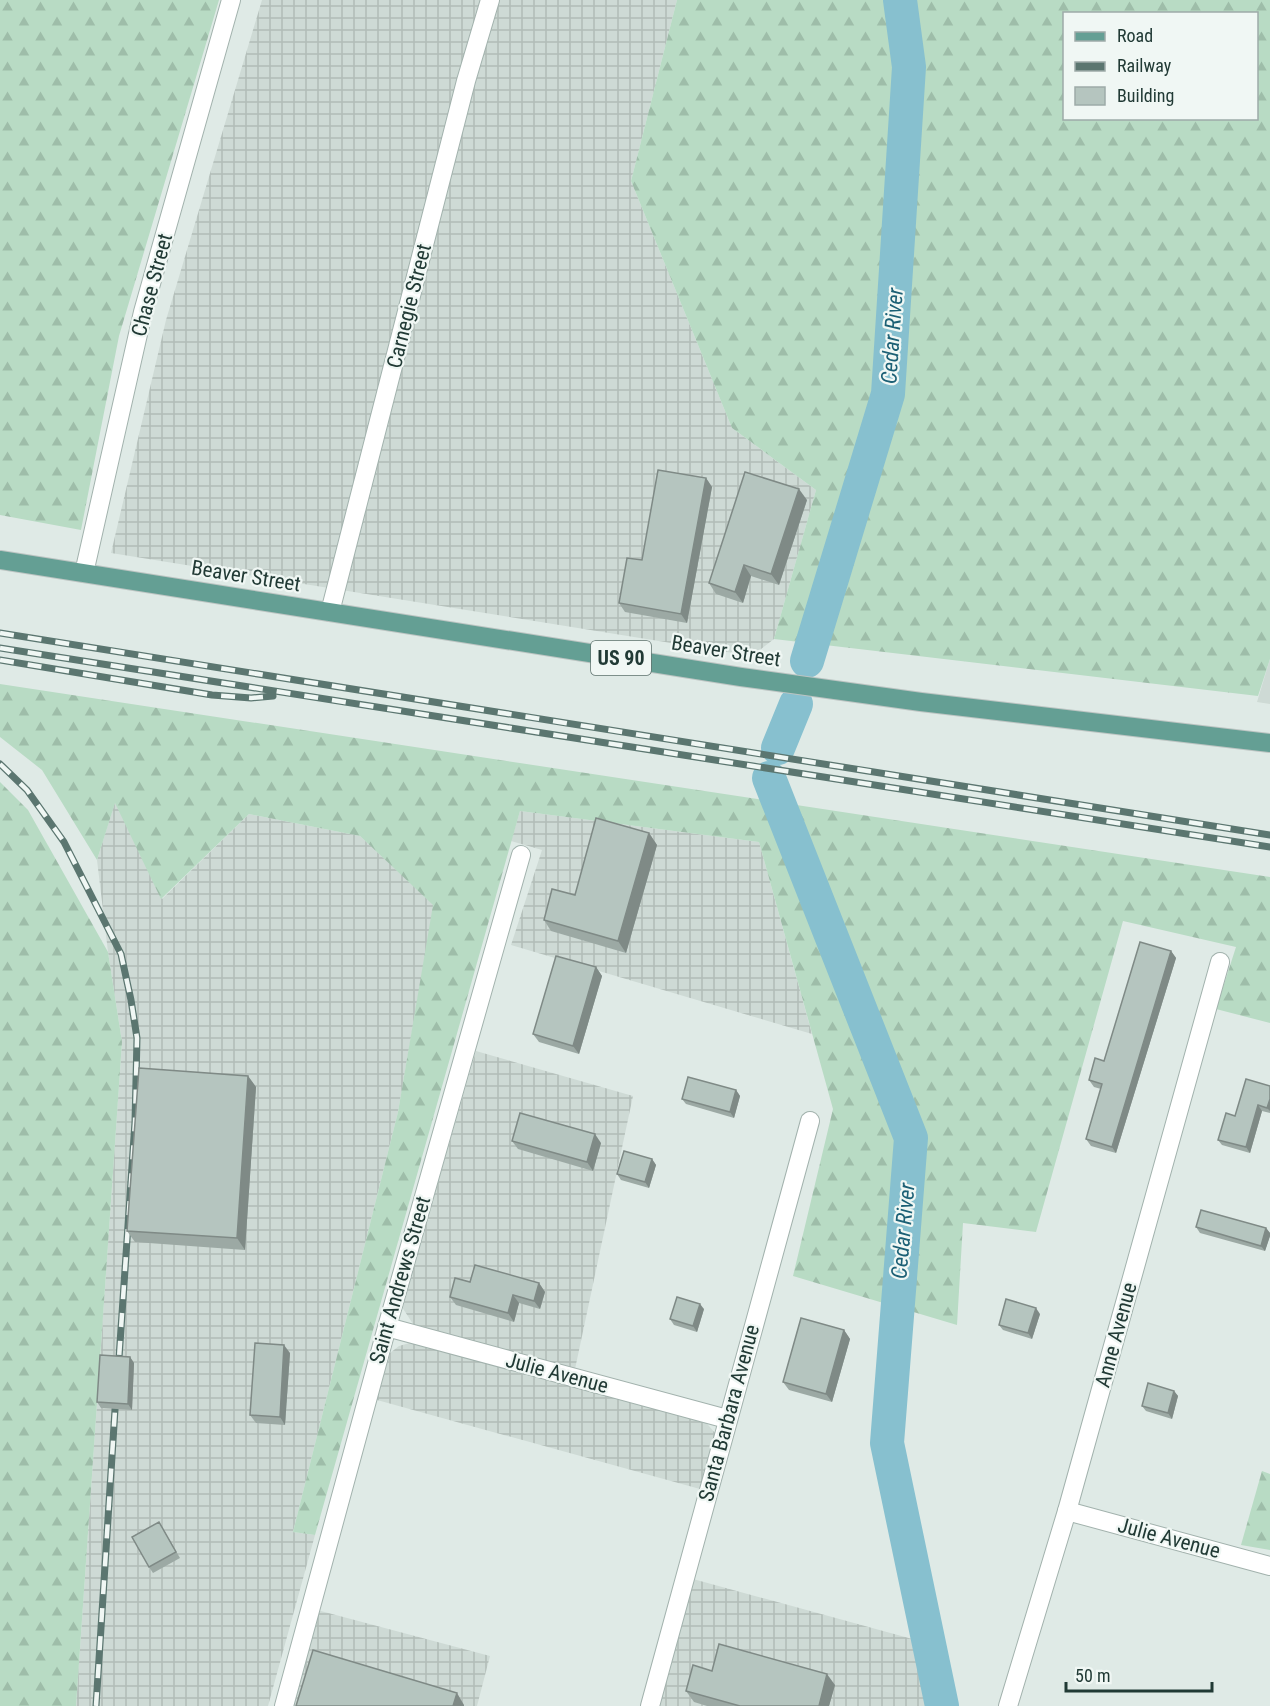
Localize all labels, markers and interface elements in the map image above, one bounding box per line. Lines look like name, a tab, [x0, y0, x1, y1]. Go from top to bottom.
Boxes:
legend	[1063, 12, 1258, 120]
text: Road	[1117, 25, 1153, 46]
text: Railway	[1117, 55, 1172, 76]
text: Building	[1117, 85, 1174, 106]
street label: Chase Street	[127, 231, 177, 339]
street label: Carnegie Street	[382, 241, 436, 371]
water label: Cedar River	[876, 287, 908, 385]
street label: Beaver Street	[190, 556, 302, 596]
street label: Beaver Street	[670, 631, 782, 671]
road number: US 90	[591, 641, 651, 675]
water label: Cedar River	[886, 1182, 920, 1280]
street label: Saint Andrews Street	[365, 1194, 435, 1366]
street label: Anne Avenue	[1090, 1280, 1142, 1390]
street label: Santa Barbara Avenue	[694, 1322, 764, 1504]
street label: Julie Avenue	[503, 1348, 611, 1398]
street label: Julie Avenue	[1115, 1513, 1223, 1563]
scale bar	[1066, 1655, 1212, 1693]
text: 50 m	[1075, 1665, 1110, 1686]

